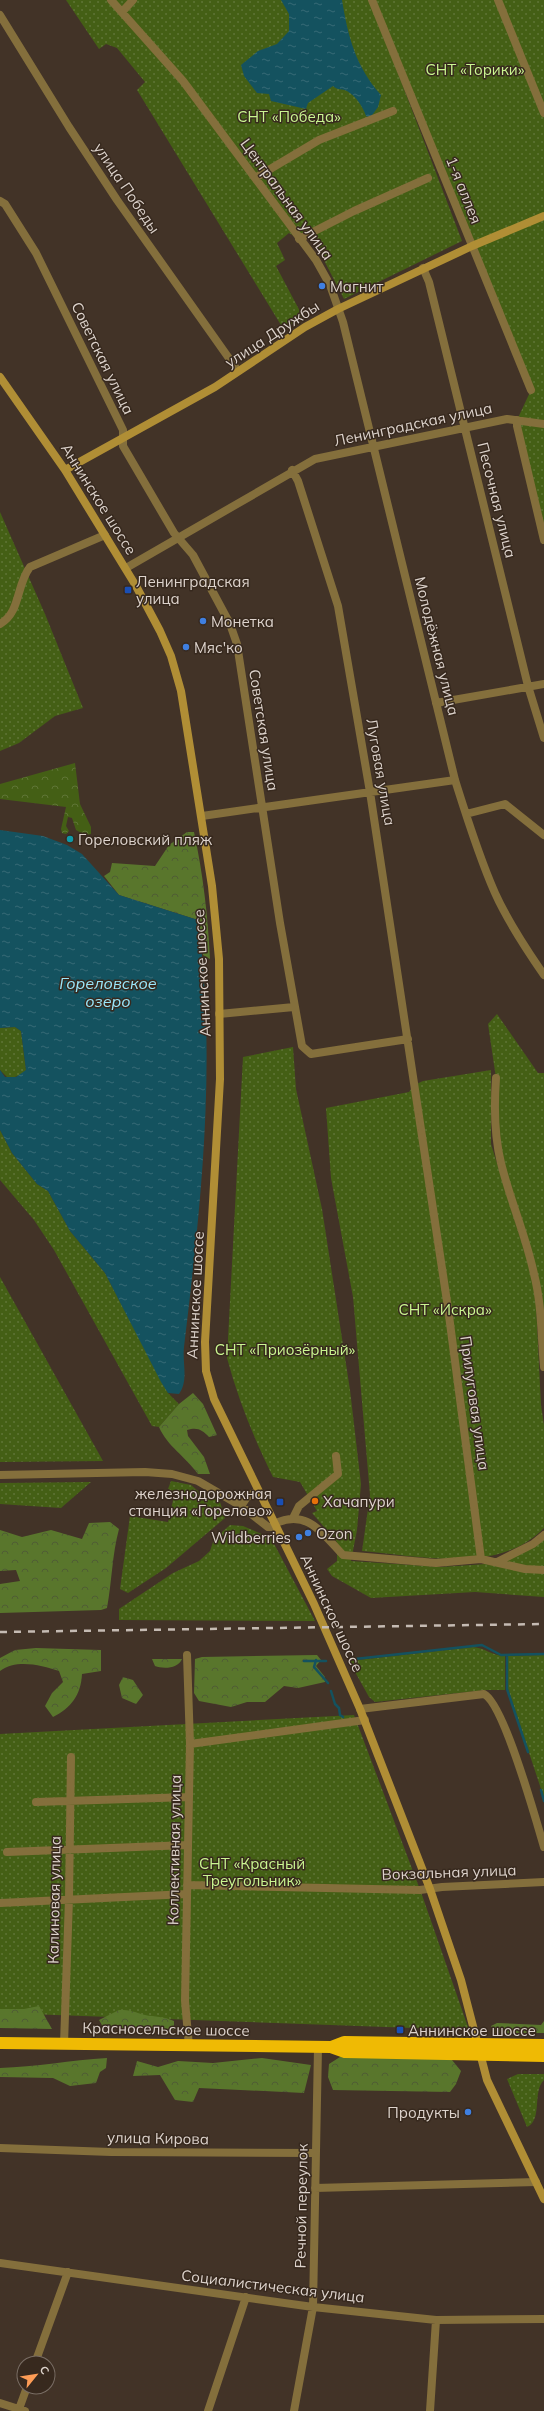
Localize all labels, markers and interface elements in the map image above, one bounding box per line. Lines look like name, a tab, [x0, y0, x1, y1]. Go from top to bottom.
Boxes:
park label: СНТ «Торики»	[426, 60, 525, 79]
park label: СНТ «Победа»	[237, 107, 341, 126]
street label: Центральная улица	[237, 135, 337, 263]
street label: улица Победы	[90, 139, 164, 237]
street label: 1-я аллея	[442, 154, 486, 226]
place label: Магнит	[330, 277, 384, 296]
marker: Магнит	[317, 281, 327, 291]
street label: улица Дружбы	[221, 296, 323, 372]
street label: Советская улица	[68, 299, 138, 417]
street label: Ленинградская улица	[332, 398, 494, 450]
street label: Аннинское шоссе	[57, 440, 141, 558]
street label: Песочная улица	[473, 440, 521, 560]
place label: Ленинградская улица	[136, 572, 250, 608]
street label: Молодёжная улица	[411, 575, 463, 717]
marker: Ленинградская улица	[123, 585, 133, 595]
place label: Монетка	[211, 612, 274, 631]
marker: Монетка	[198, 616, 208, 626]
place label: Мяс'ко	[194, 638, 243, 657]
marker: Мяс'ко	[181, 642, 191, 652]
street label: Советская улица	[245, 668, 283, 792]
street label: Луговая улица	[362, 717, 400, 827]
place label: Гореловский пляж	[78, 830, 213, 849]
marker: Гореловский пляж	[65, 834, 75, 844]
street label: Аннинское шоссе	[189, 909, 215, 1037]
water label: Гореловское озеро	[59, 973, 157, 1011]
street label: Аннинское шоссе	[182, 1231, 208, 1359]
park label: СНТ «Искра»	[398, 1300, 492, 1319]
street label: Прилуговая улица	[456, 1335, 494, 1471]
park label: СНТ «Приозёрный»	[215, 1340, 356, 1359]
place label: железнодорожная станция «Горелово»	[128, 1484, 272, 1520]
place label: Хачапури	[323, 1492, 395, 1511]
marker: Хачапури	[310, 1496, 320, 1506]
marker: железнодорожная станция «Горелово»	[275, 1497, 285, 1507]
place label: Ozon	[316, 1524, 353, 1543]
place label: Wildberries	[211, 1528, 291, 1547]
marker: Ozon	[303, 1528, 313, 1538]
marker: Wildberries	[294, 1532, 304, 1542]
street label: Аннинское шоссе	[296, 1551, 368, 1675]
street label: Коллективная улица	[163, 1775, 185, 1925]
street label: Калиновая улица	[43, 1836, 65, 1964]
park label: СНТ «Красный Треугольник»	[199, 1854, 305, 1890]
street label: Вокзальная улица	[381, 1860, 517, 1884]
street label: Красносельское шоссе	[82, 2018, 250, 2040]
place label: Аннинское шоссе	[408, 2021, 536, 2040]
marker: Аннинское шоссе	[395, 2025, 405, 2035]
place label: Продукты	[387, 2103, 460, 2122]
marker: Продукты	[463, 2107, 473, 2117]
street label: улица Кирова	[107, 2128, 209, 2148]
street label: Речной переулок	[290, 2143, 312, 2268]
street label: Социалистическая улица	[180, 2265, 366, 2307]
north arrow	[16, 2355, 56, 2395]
text: С	[37, 2363, 53, 2377]

